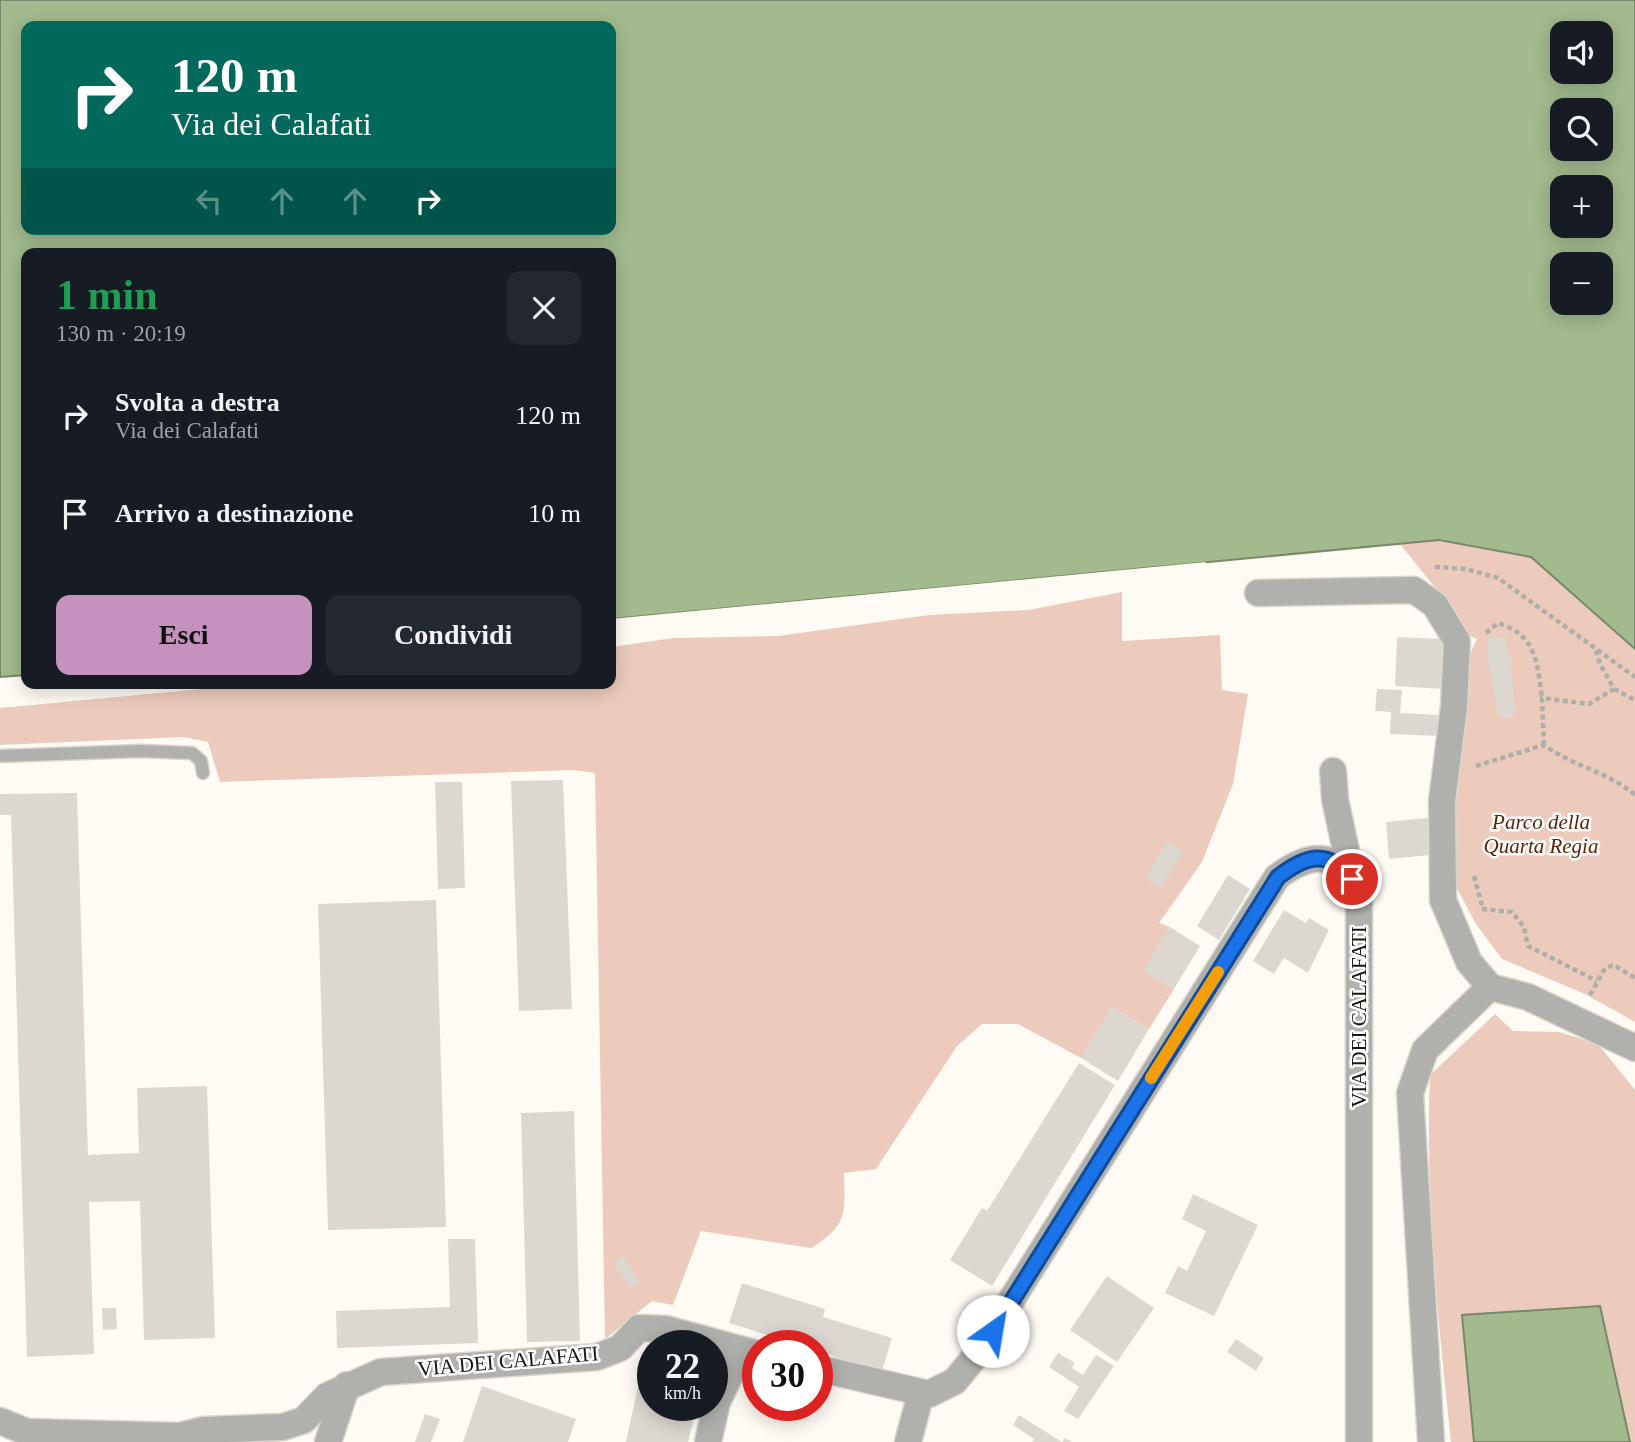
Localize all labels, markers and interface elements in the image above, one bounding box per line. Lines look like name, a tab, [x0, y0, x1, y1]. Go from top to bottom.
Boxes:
map controls	[1550, 21, 1613, 315]
button: sound	[1550, 21, 1613, 84]
text: 120 m	[171, 48, 298, 103]
icon: right	[56, 49, 147, 140]
button: search	[1550, 98, 1613, 161]
text: Via dei Calafati	[171, 106, 372, 142]
button: +	[1550, 175, 1613, 238]
icon: left	[190, 182, 228, 220]
icon: ahead	[263, 182, 301, 220]
icon: ahead	[336, 182, 374, 220]
icon: right	[409, 182, 447, 220]
button: −	[1550, 252, 1613, 315]
button: close	[507, 271, 581, 345]
text: 1 min	[56, 272, 158, 318]
text: 130 m · 20:19	[56, 321, 186, 346]
text: Svolta a destra	[115, 388, 280, 417]
icon: right	[56, 397, 94, 435]
text: 120 m	[515, 401, 581, 430]
text: Via dei Calafati	[115, 418, 259, 443]
icon: arrive	[56, 495, 94, 533]
text: Arrivo a destinazione	[115, 499, 353, 528]
text: 10 m	[528, 499, 581, 528]
button: Esci	[56, 595, 312, 675]
button: Condividi	[326, 595, 581, 675]
park label: Parco della Quarta Regia	[1484, 810, 1598, 858]
pin	[1322, 849, 1382, 909]
icon: arrive	[1333, 860, 1371, 898]
street label: VIA DEI CALAFATI	[1347, 926, 1371, 1108]
position arrow	[956, 1294, 1030, 1368]
speed limit sign: 30	[742, 1330, 833, 1421]
street label: VIA DEI CALAFATI	[416, 1341, 600, 1381]
text: 22	[665, 1347, 700, 1386]
text: km/h	[664, 1383, 701, 1403]

